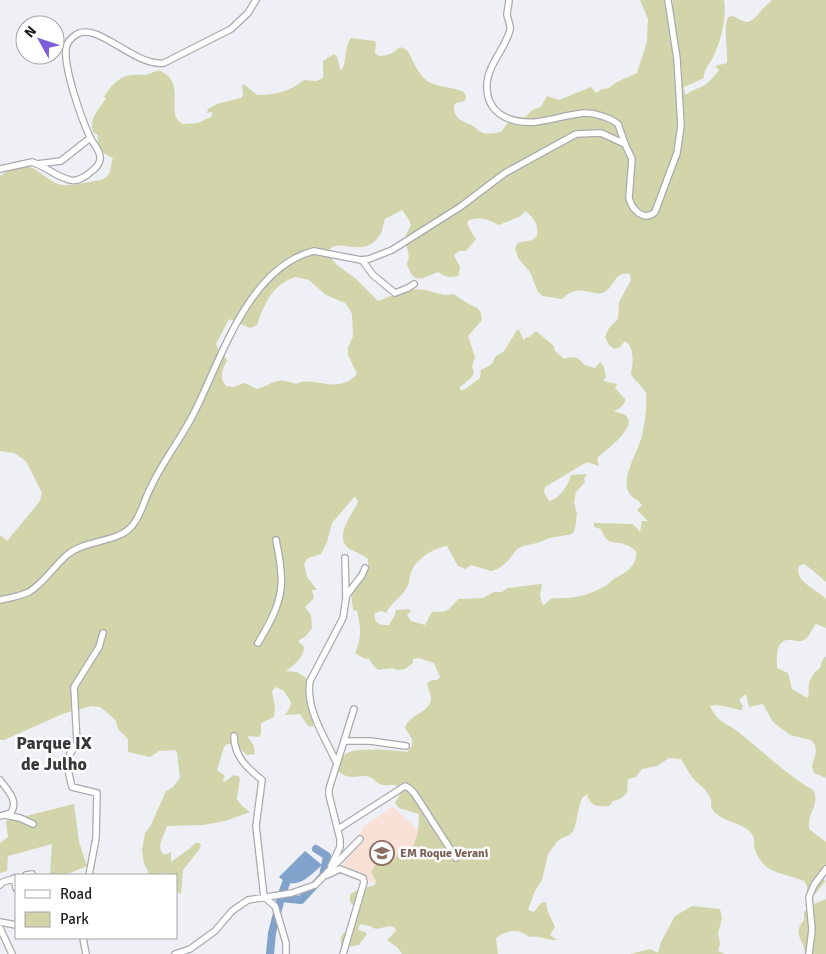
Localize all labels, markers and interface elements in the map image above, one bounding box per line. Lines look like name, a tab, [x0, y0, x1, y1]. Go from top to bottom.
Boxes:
north arrow	[15, 15, 65, 65]
text: N	[21, 23, 40, 41]
district label: Parque IX de Julho	[16, 732, 92, 775]
school or university icon: EM Roque Verani	[369, 840, 395, 866]
place label: EM Roque Verani	[400, 846, 488, 861]
legend	[15, 874, 178, 939]
text: Road	[60, 885, 92, 903]
text: Park	[60, 910, 89, 928]

